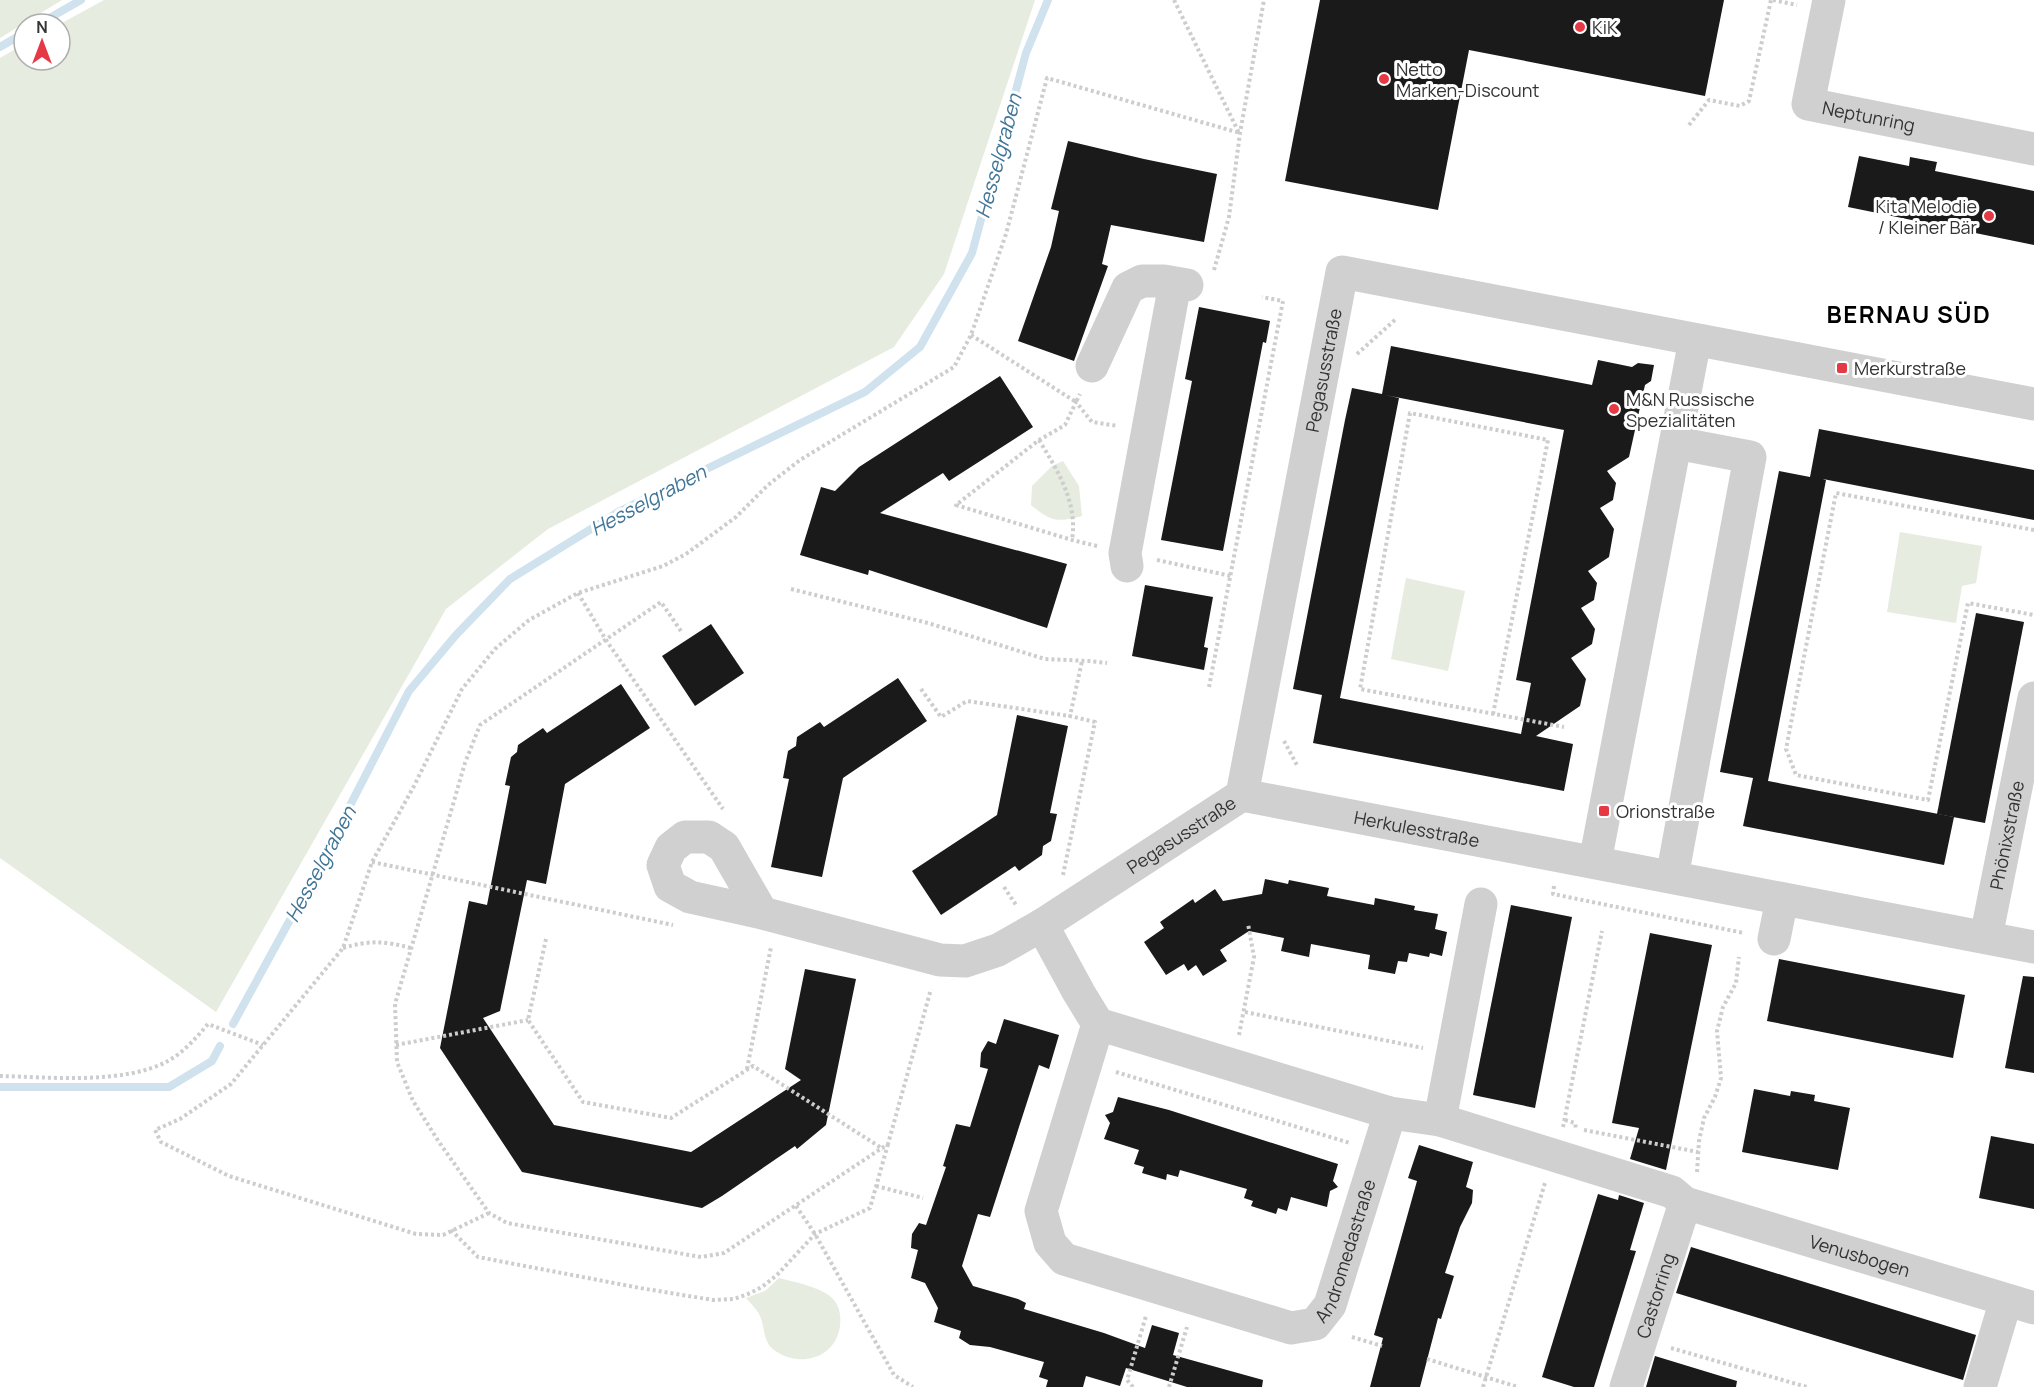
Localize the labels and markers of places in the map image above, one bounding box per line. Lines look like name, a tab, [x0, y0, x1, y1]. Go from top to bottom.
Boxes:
place label: KiK	[1592, 15, 1618, 39]
marker: KiK	[1573, 20, 1587, 34]
place label: Netto Marken-Discount	[1396, 57, 1540, 102]
marker: Netto Marken-Discount	[1377, 72, 1391, 86]
place label: Kita Melodie / Kleiner Bär	[1875, 194, 1978, 239]
marker: Kita Melodie / Kleiner Bär	[1982, 209, 1996, 223]
place label: Merkurstraße	[1854, 356, 1966, 380]
marker: Merkurstraße	[1835, 361, 1849, 375]
place label: M&N Russische Spezialitäten	[1626, 387, 1755, 432]
marker: M&N Russische Spezialitäten	[1607, 402, 1621, 416]
place label: Orionstraße	[1616, 799, 1715, 823]
marker: Orionstraße	[1597, 804, 1611, 818]

